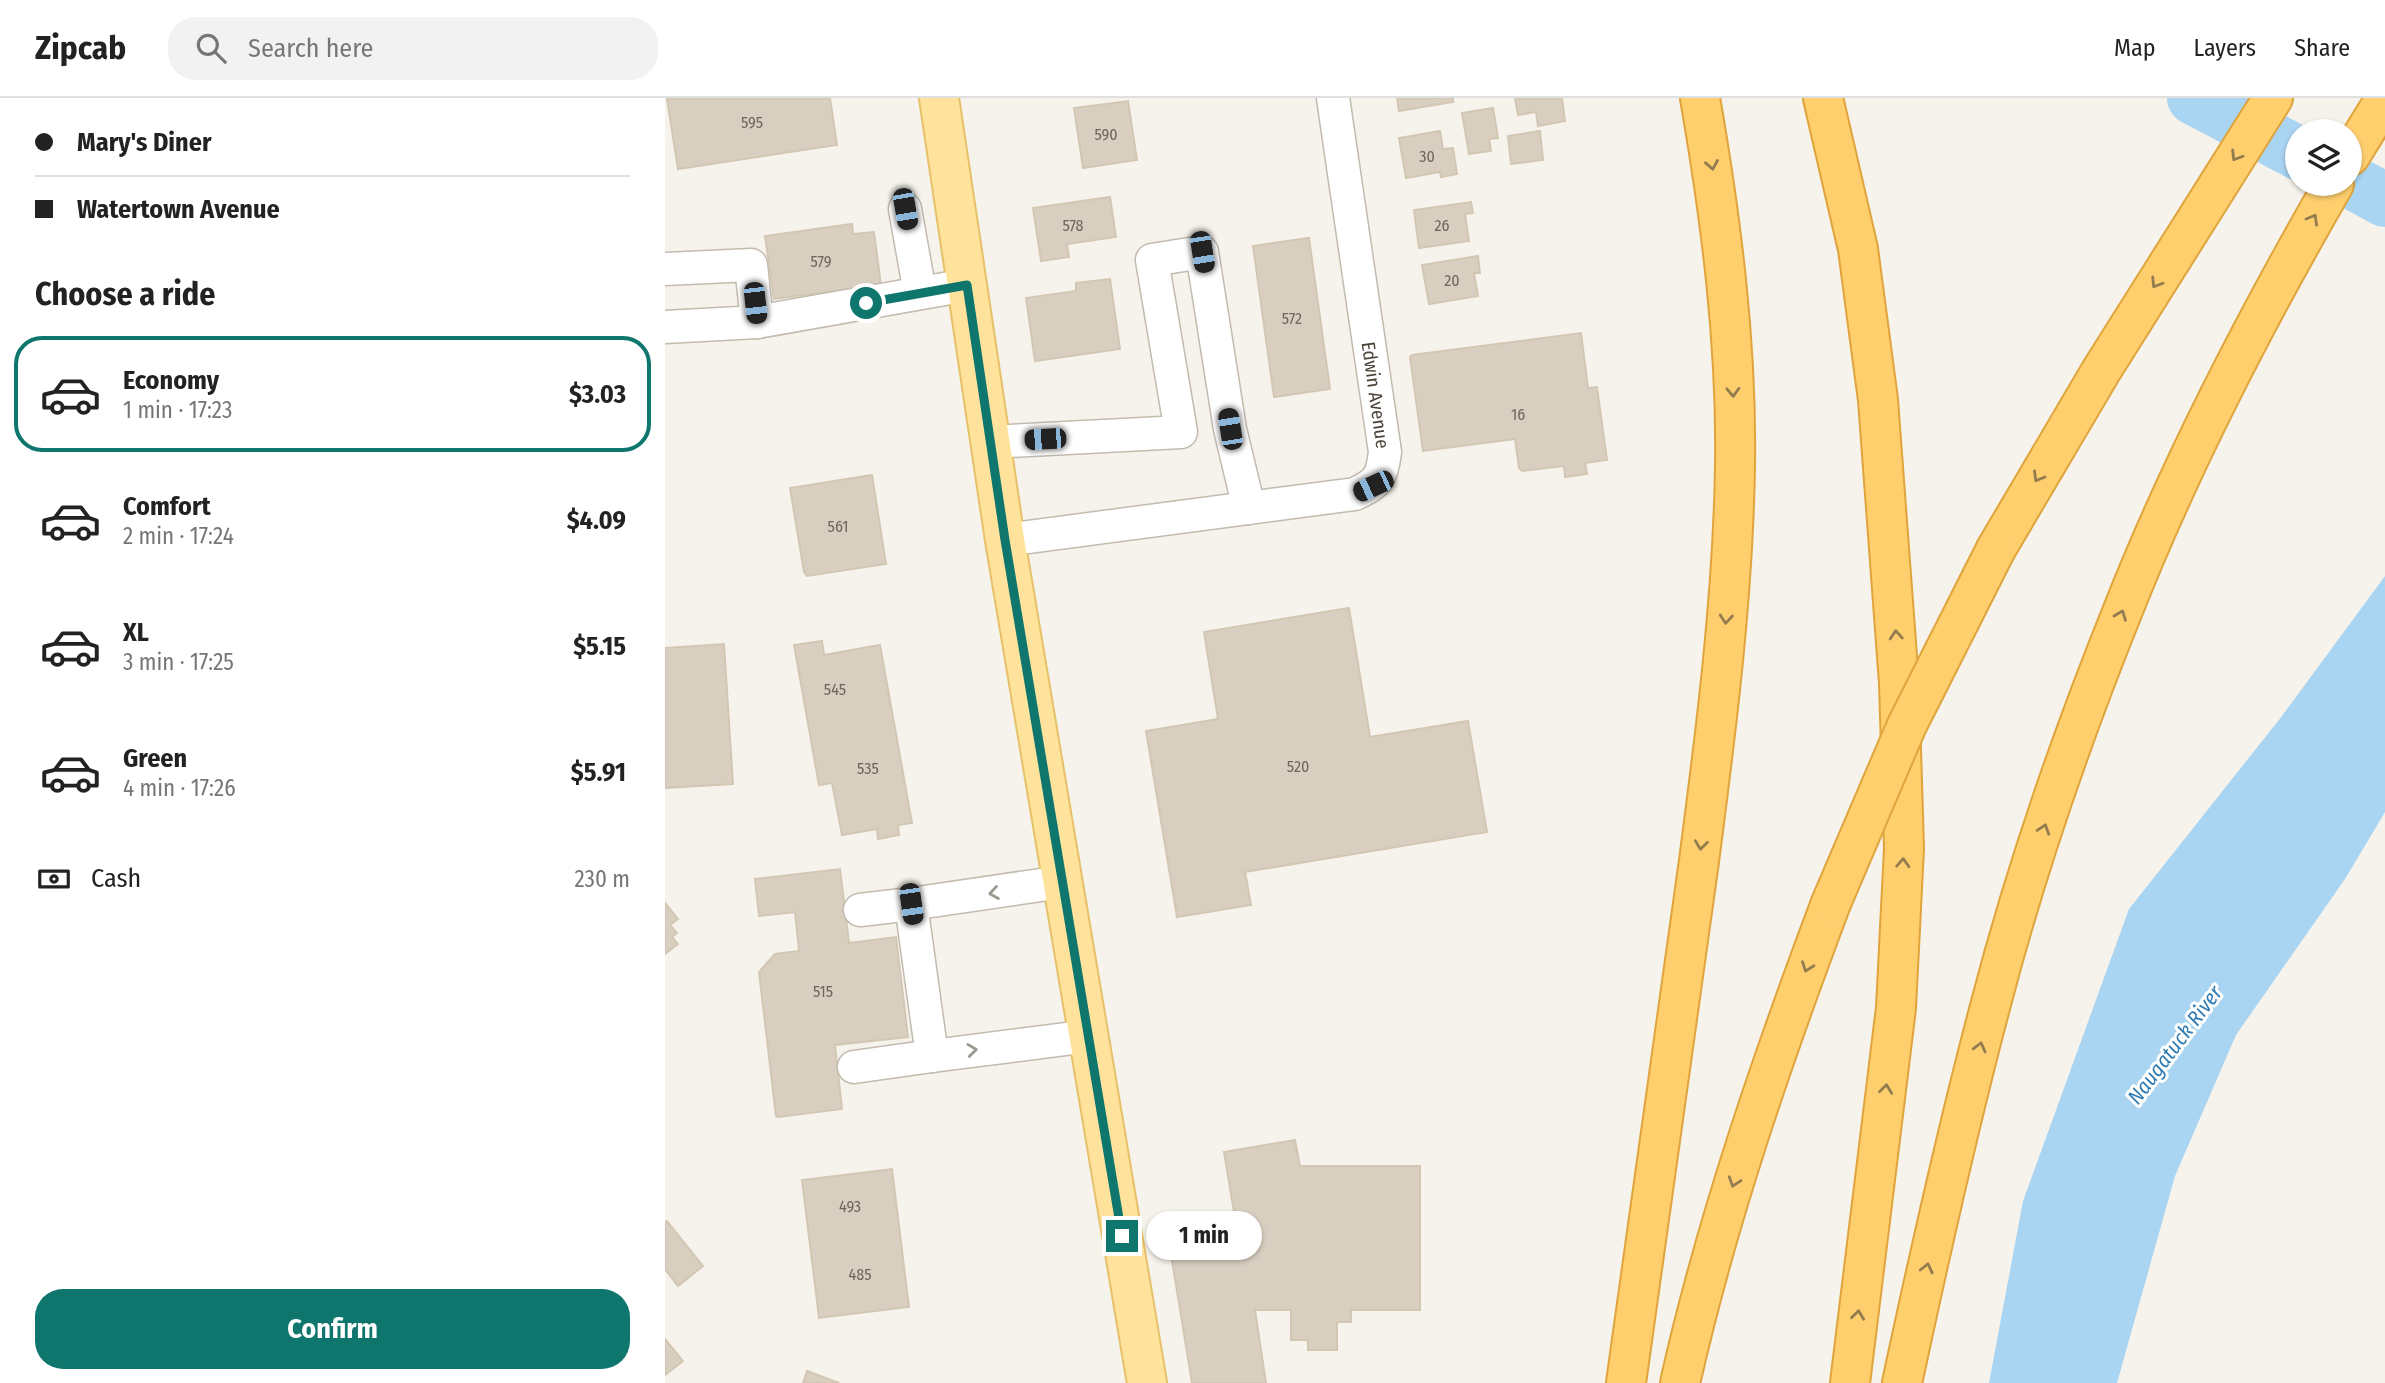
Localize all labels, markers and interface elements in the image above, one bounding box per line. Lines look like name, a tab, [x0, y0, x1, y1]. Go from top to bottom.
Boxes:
search box	[168, 17, 658, 80]
text: Zipcab	[35, 28, 126, 68]
icon: search	[192, 29, 230, 67]
text: Search here	[248, 33, 373, 64]
text: Map	[2114, 34, 2156, 62]
text: Layers	[2194, 34, 2256, 62]
text: Share	[2294, 34, 2350, 62]
house number: 595	[741, 113, 763, 132]
map controls	[2285, 119, 2362, 196]
button: layers	[2285, 119, 2362, 196]
house number: 590	[1094, 125, 1118, 144]
text: Mary's Diner	[77, 127, 211, 158]
house number: 30	[1419, 147, 1435, 166]
one-way arrow	[2231, 148, 2244, 161]
one-way arrow	[1704, 159, 1719, 171]
car	[892, 186, 919, 232]
text: Watertown Avenue	[77, 194, 280, 225]
one-way arrow	[2305, 214, 2318, 227]
house number: 578	[1062, 216, 1084, 235]
house number: 26	[1435, 216, 1450, 235]
car	[1189, 230, 1216, 274]
house number: 579	[810, 252, 832, 271]
house number: 20	[1444, 271, 1460, 290]
text: Choose a ride	[35, 275, 216, 313]
one-way arrow	[2151, 275, 2164, 288]
car	[743, 281, 768, 325]
route start	[850, 287, 882, 319]
house number: 572	[1282, 309, 1302, 328]
street label: Edwin Avenue	[1357, 340, 1394, 450]
icon: car	[39, 363, 102, 426]
text: Economy	[123, 365, 219, 396]
text: $3.03	[569, 379, 626, 410]
one-way arrow	[1726, 386, 1741, 397]
text: 1 min · 17:23	[123, 396, 232, 424]
house number: 16	[1511, 405, 1525, 424]
car	[1217, 407, 1244, 451]
car	[1024, 427, 1067, 451]
car	[1350, 468, 1397, 504]
one-way arrow	[2033, 470, 2046, 482]
icon: car	[39, 489, 102, 552]
text: Comfort	[123, 491, 211, 522]
text: $4.09	[567, 505, 626, 536]
house number: 561	[828, 517, 848, 536]
text: 2 min · 17:24	[123, 522, 234, 550]
one-way arrow	[2113, 610, 2127, 622]
one-way arrow	[1719, 614, 1734, 625]
icon: car	[39, 615, 102, 678]
text: XL	[123, 617, 149, 648]
one-way arrow	[1889, 630, 1904, 641]
text: $5.15	[573, 631, 626, 662]
text: 3 min · 17:25	[123, 648, 234, 676]
house number: 545	[824, 680, 846, 699]
icon: car	[39, 741, 102, 804]
text: Green	[123, 743, 187, 774]
text: $5.91	[571, 757, 626, 788]
house number: 520	[1287, 757, 1309, 776]
house number: 535	[857, 759, 879, 778]
text: 4 min · 17:26	[123, 774, 236, 802]
one-way arrow	[2036, 823, 2050, 836]
one-way arrow	[1693, 839, 1708, 851]
one-way arrow	[1895, 857, 1910, 868]
icon: cash	[35, 860, 73, 898]
text: Cash	[91, 863, 141, 894]
text: 230 m	[574, 865, 630, 893]
car	[898, 882, 925, 926]
one-way arrow	[988, 885, 1000, 900]
one-way arrow	[1801, 960, 1815, 972]
water label: Naugatuck River	[2122, 980, 2228, 1109]
house number: 515	[813, 982, 833, 1001]
one-way arrow	[1972, 1041, 1986, 1053]
one-way arrow	[967, 1043, 978, 1058]
one-way arrow	[1878, 1084, 1893, 1095]
one-way arrow	[1728, 1176, 1742, 1188]
house number: 493	[839, 1197, 861, 1216]
callout: 1 min	[1147, 1212, 1262, 1260]
route end	[1106, 1220, 1138, 1252]
text: 1 min	[1179, 1221, 1229, 1249]
one-way arrow	[1919, 1263, 1934, 1275]
house number: 485	[848, 1265, 872, 1284]
button: Confirm	[35, 1289, 630, 1369]
one-way arrow	[1851, 1309, 1866, 1321]

